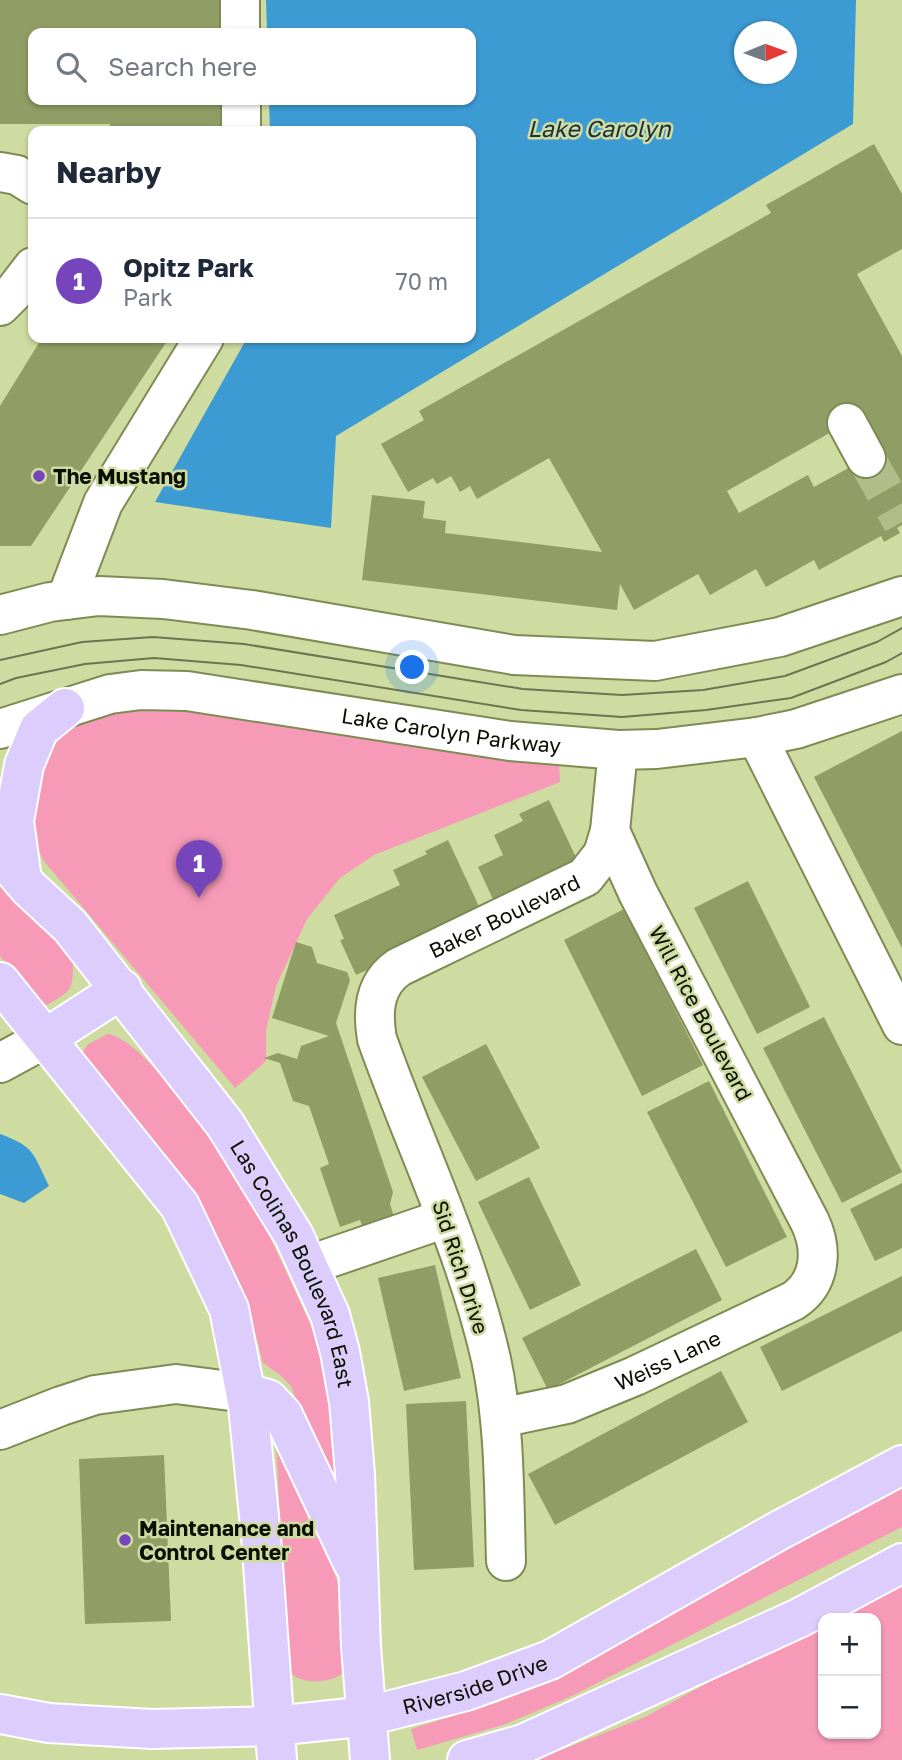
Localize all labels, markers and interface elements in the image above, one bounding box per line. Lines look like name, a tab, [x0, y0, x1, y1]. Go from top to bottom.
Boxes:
north arrow	[734, 21, 797, 84]
search box	[28, 28, 476, 105]
icon: search	[52, 48, 90, 86]
text: Search here	[108, 51, 257, 82]
water label: Lake Carolyn	[527, 114, 671, 142]
text: Nearby	[56, 154, 161, 190]
text: Opitz Park	[123, 252, 254, 283]
text: 1	[73, 267, 85, 295]
text: 70 m	[395, 267, 448, 295]
text: Park	[123, 283, 173, 311]
place label: The Mustang	[53, 463, 186, 489]
marker: The Mustang	[31, 468, 47, 484]
your location	[395, 650, 429, 684]
street label: Lake Carolyn Parkway	[340, 702, 562, 758]
pin: 1	[176, 840, 222, 898]
street label: Baker Boulevard	[425, 868, 584, 964]
street label: Will Rice Boulevard	[644, 921, 758, 1105]
street label: Las Colinas Boulevard East	[225, 1135, 359, 1390]
street label: Sid Rich Drive	[427, 1197, 495, 1337]
street label: Weiss Lane	[611, 1324, 725, 1396]
place label: Maintenance and Control Center	[139, 1515, 314, 1565]
marker: Maintenance and Control Center	[117, 1532, 133, 1548]
map controls	[818, 1613, 881, 1739]
button: +	[818, 1613, 881, 1676]
street label: Riverside Drive	[400, 1649, 551, 1720]
button: −	[818, 1676, 881, 1739]

